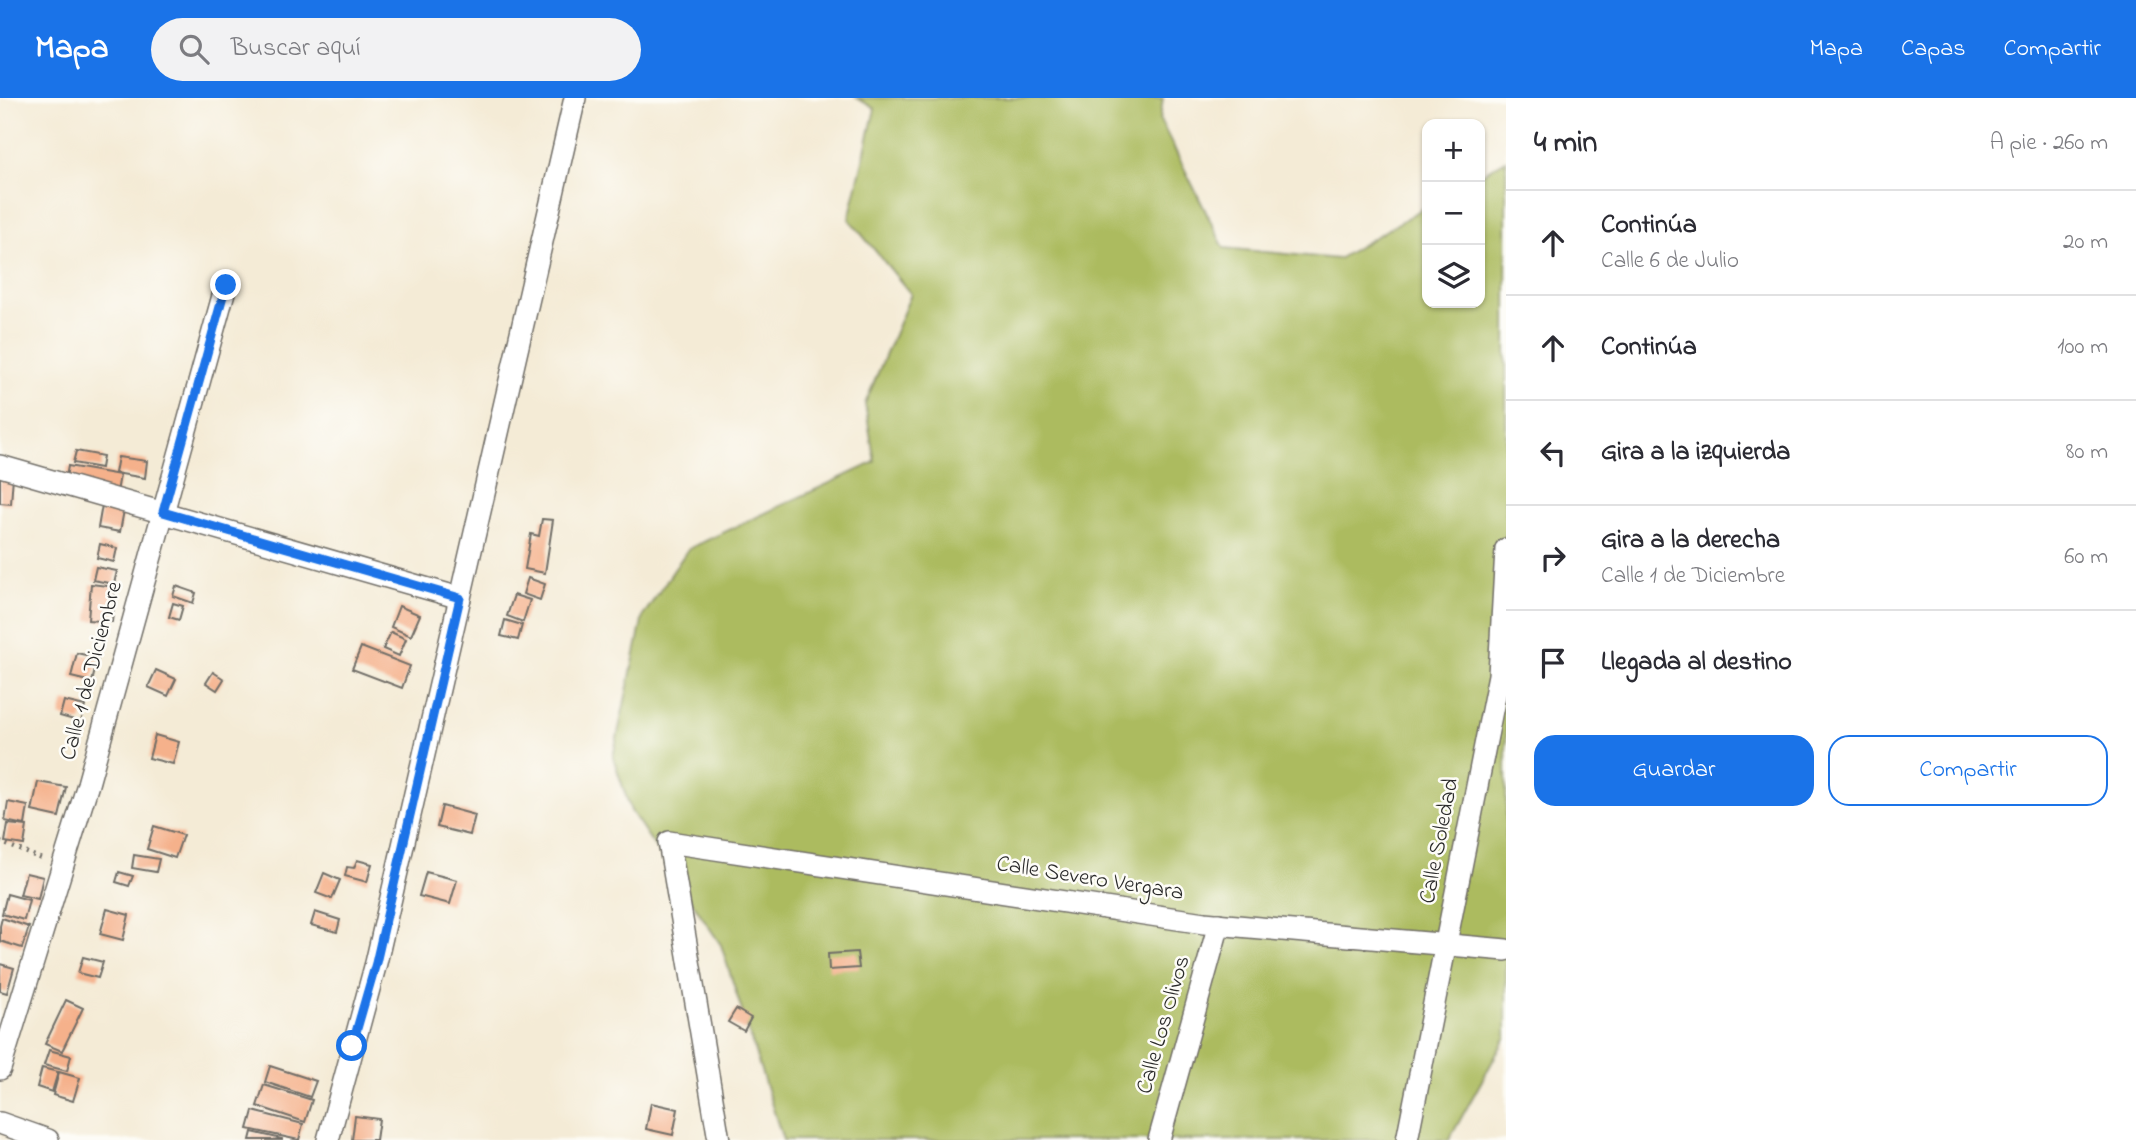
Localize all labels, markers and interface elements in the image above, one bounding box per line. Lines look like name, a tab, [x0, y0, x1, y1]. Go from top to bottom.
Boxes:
search box	[151, 18, 641, 81]
text: Mapa	[35, 25, 109, 73]
icon: search	[175, 30, 213, 68]
text: Buscar aquí	[231, 30, 361, 68]
text: Mapa	[1810, 32, 1863, 67]
text: Capas	[1901, 32, 1965, 67]
text: Compartir	[2003, 32, 2101, 67]
map controls	[1422, 119, 1485, 308]
button: +	[1422, 119, 1485, 182]
text: 4 min	[1534, 122, 1597, 166]
text: A pie · 260 m	[1990, 127, 2108, 160]
button: −	[1422, 182, 1485, 245]
text: Continúa	[1601, 207, 1697, 245]
icon: ahead	[1534, 224, 1572, 262]
text: 20 m	[2063, 226, 2108, 259]
button: layers	[1422, 245, 1485, 308]
text: Calle 6 de Julio	[1601, 245, 1739, 278]
route end	[210, 269, 241, 300]
icon: ahead	[1534, 329, 1572, 367]
text: Continúa	[1601, 329, 1697, 367]
text: 100 m	[2057, 331, 2108, 364]
icon: left	[1534, 434, 1572, 472]
text: Gira a la izquierda	[1601, 434, 1790, 472]
text: 80 m	[2066, 436, 2108, 469]
text: Gira a la derecha	[1601, 522, 1780, 560]
icon: right	[1534, 539, 1572, 577]
text: 60 m	[2064, 541, 2108, 574]
text: Calle 1 de Diciembre	[1601, 560, 1785, 593]
street label: Calle 1 de Diciembre	[52, 577, 132, 764]
icon: arrive	[1534, 644, 1572, 682]
text: Llegada al destino	[1601, 644, 1792, 682]
button: Guardar	[1534, 735, 1814, 806]
button: Compartir	[1828, 735, 2108, 806]
street label: Calle Soledad	[1412, 775, 1468, 907]
street label: Calle Severo Vergara	[994, 848, 1186, 911]
street label: Calle Los Olivos	[1129, 952, 1199, 1098]
route start	[336, 1030, 367, 1061]

